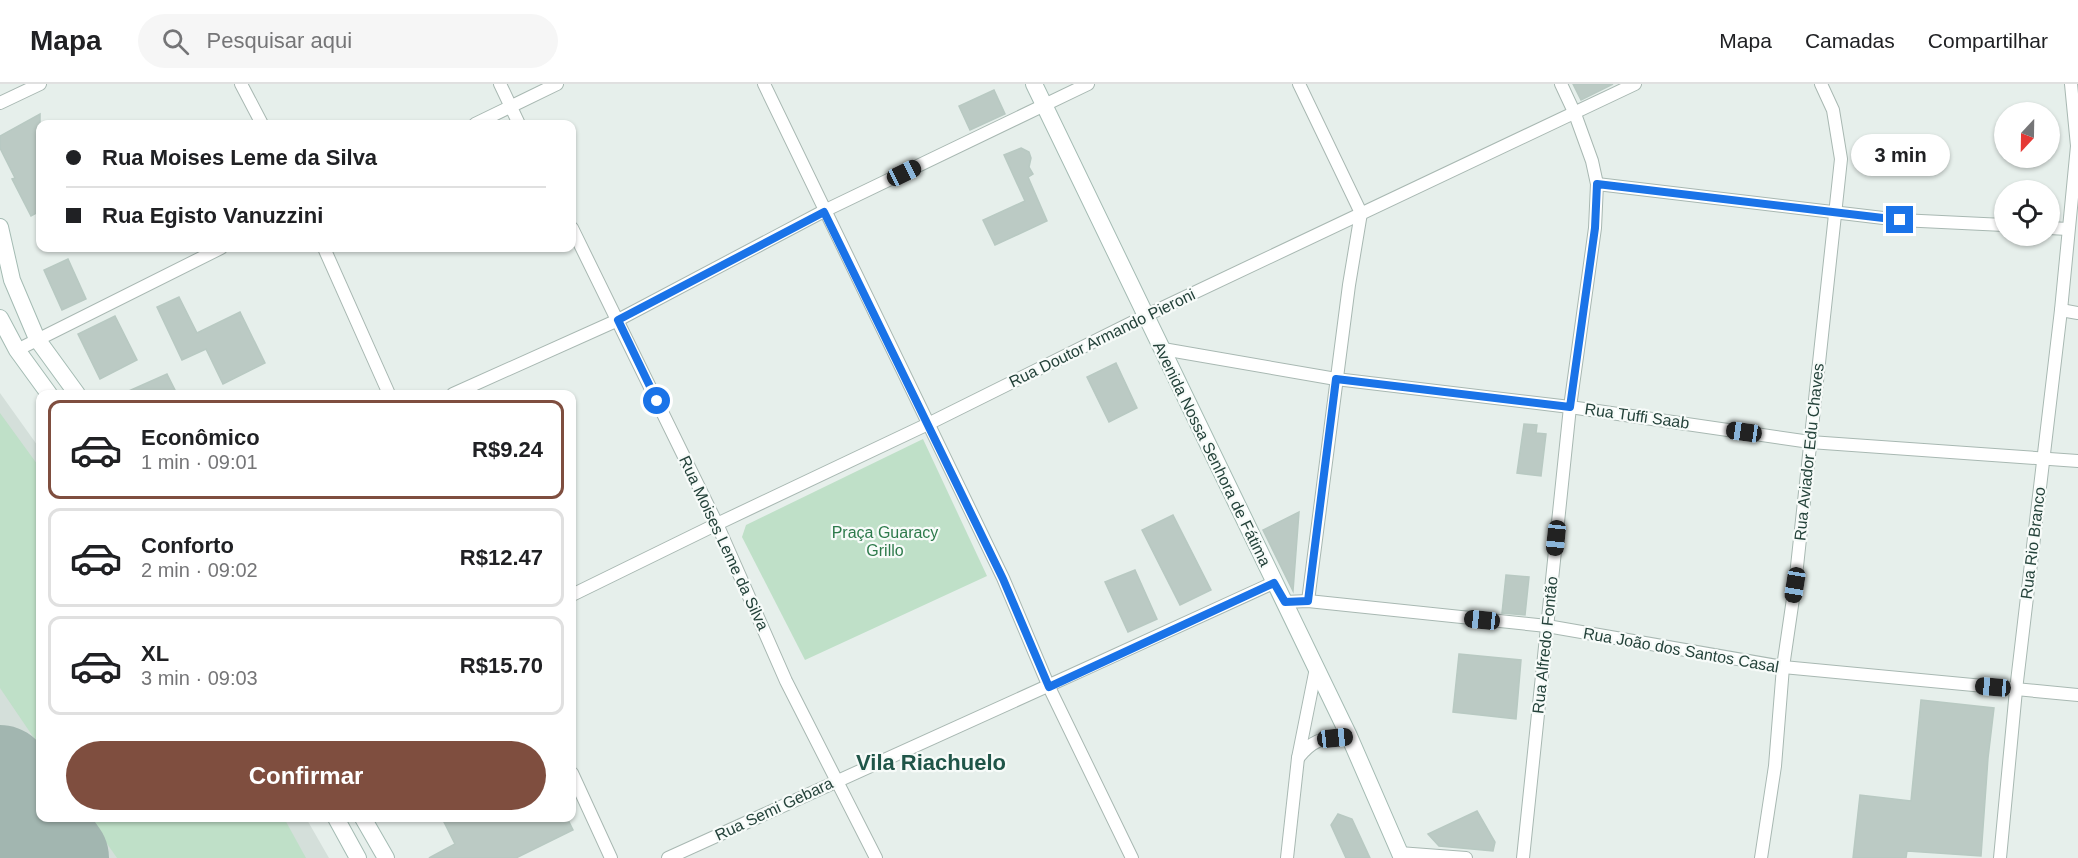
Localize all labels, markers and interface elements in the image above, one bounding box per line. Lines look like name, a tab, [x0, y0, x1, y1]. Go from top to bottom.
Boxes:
search box	[138, 14, 558, 68]
text: Mapa	[30, 25, 102, 56]
icon: search	[159, 25, 192, 58]
text: Pesquisar aqui	[207, 28, 352, 53]
text: Mapa	[1719, 29, 1772, 52]
text: Camadas	[1805, 29, 1895, 52]
text: Compartilhar	[1928, 29, 2048, 52]
north arrow	[1994, 102, 2060, 168]
map controls	[1994, 102, 2060, 246]
callout: 3 min	[1850, 133, 1950, 175]
text: 3 min	[1874, 144, 1927, 166]
text: Rua Moises Leme da Silva	[102, 145, 377, 170]
car	[884, 157, 924, 189]
button: locate	[1994, 180, 2060, 246]
text: Rua Egisto Vanuzzini	[102, 203, 323, 228]
route end	[1886, 206, 1913, 233]
street label: Rua Doutor Armando Pieroni	[1006, 286, 1198, 390]
street label: Avenida Nossa Senhora de Fátima	[1150, 339, 1274, 569]
street label: Rua Aviador Edu Chaves	[1791, 362, 1827, 542]
route start	[643, 387, 670, 414]
street label: Rua Tuffi Saab	[1584, 400, 1691, 432]
car	[1725, 421, 1763, 443]
icon: car	[69, 423, 123, 477]
text: Econômico	[141, 425, 260, 450]
text: R$9.24	[472, 437, 543, 462]
text: 1 min · 09:01	[141, 451, 258, 473]
street label: Rua Moises Leme da Silva	[676, 453, 772, 633]
street label: Rua Rio Branco	[2018, 486, 2048, 600]
car	[1545, 519, 1567, 557]
park label: Praça Guaracy Grillo	[832, 524, 938, 559]
icon: car	[69, 531, 123, 585]
text: Conforto	[141, 533, 234, 558]
text: R$12.47	[460, 545, 543, 570]
text: 2 min · 09:02	[141, 559, 258, 581]
car	[1783, 566, 1807, 604]
street label: Rua Alfredo Fontão	[1529, 575, 1561, 714]
car	[1463, 609, 1501, 631]
street label: Rua João dos Santos Casal	[1582, 624, 1780, 676]
icon: car	[69, 639, 123, 693]
text: XL	[141, 641, 169, 666]
text: R$15.70	[460, 653, 543, 678]
text: 3 min · 09:03	[141, 667, 258, 689]
car	[1974, 676, 2012, 698]
car	[1316, 727, 1354, 749]
button: Confirmar	[66, 741, 546, 810]
district label: Vila Riachuelo	[856, 750, 1006, 775]
street label: Rua Semi Gebara	[712, 774, 836, 844]

